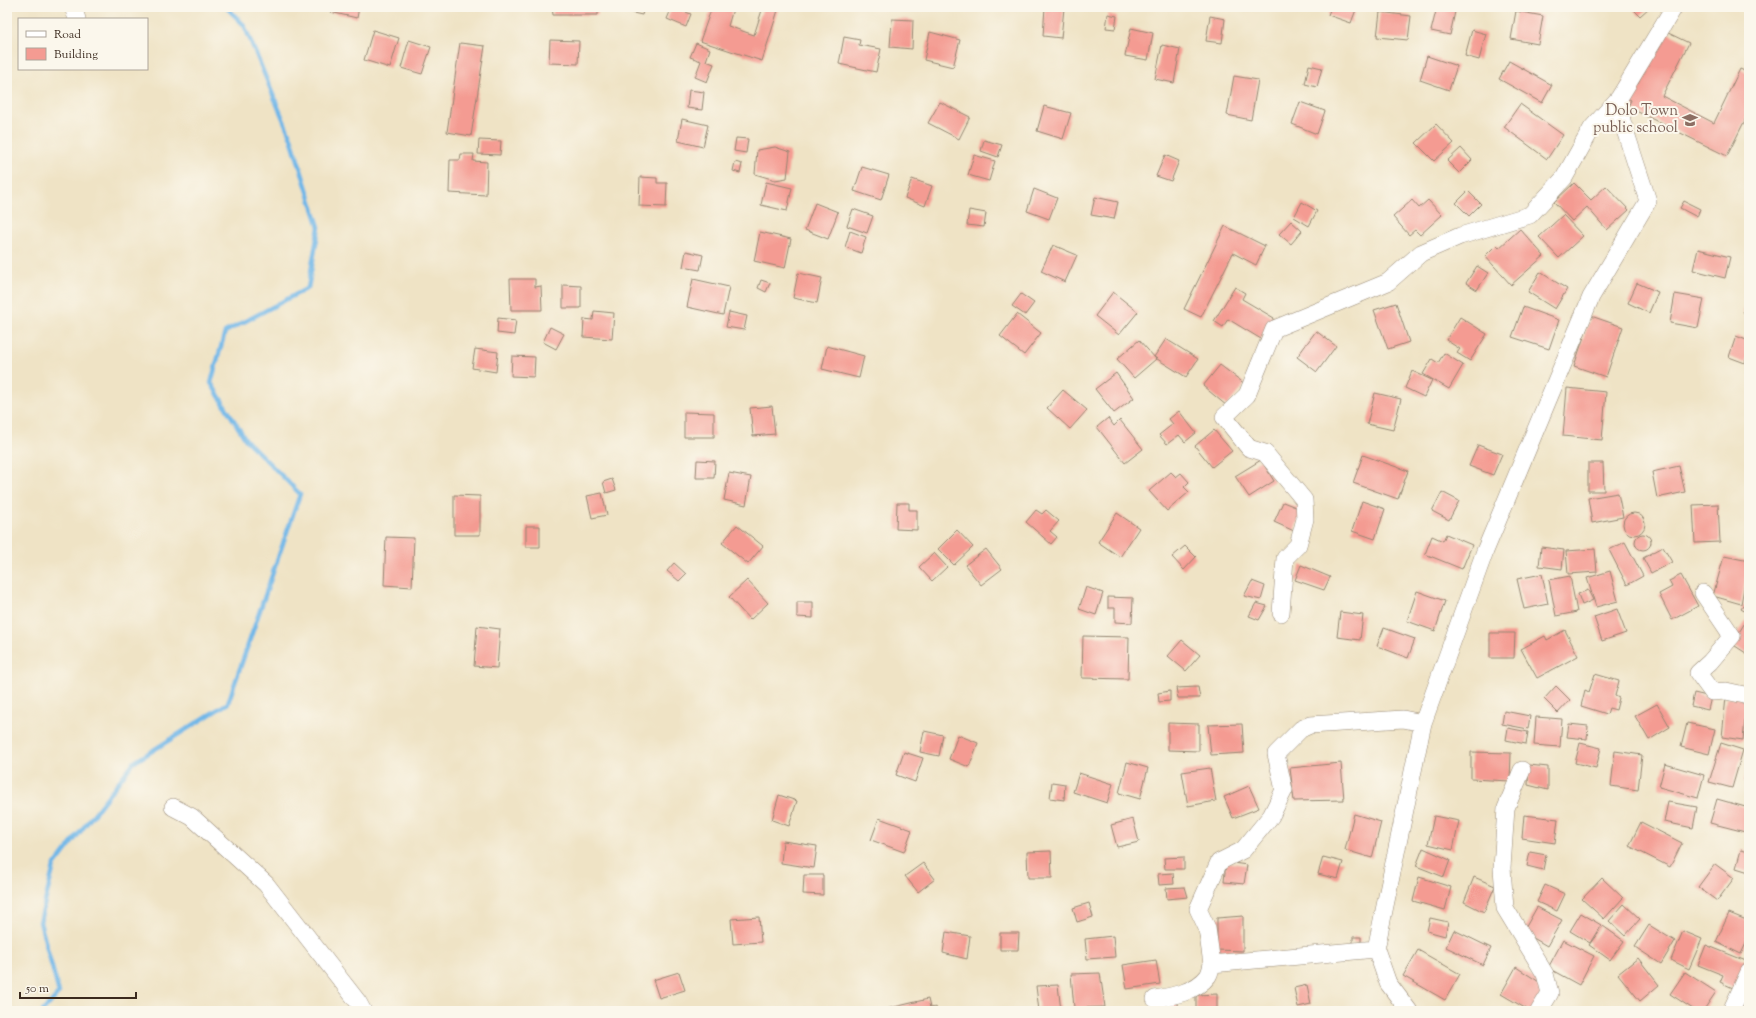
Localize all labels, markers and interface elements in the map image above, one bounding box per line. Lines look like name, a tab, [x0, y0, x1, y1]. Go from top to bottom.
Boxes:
legend	[18, 18, 148, 70]
text: Road	[54, 26, 81, 44]
text: Building	[54, 46, 98, 64]
place label: Dolo Town public school	[1593, 101, 1678, 139]
school or university icon: Dolo Town public school	[1681, 111, 1699, 129]
scale bar	[20, 974, 136, 1000]
text: 50 m	[25, 980, 49, 998]

